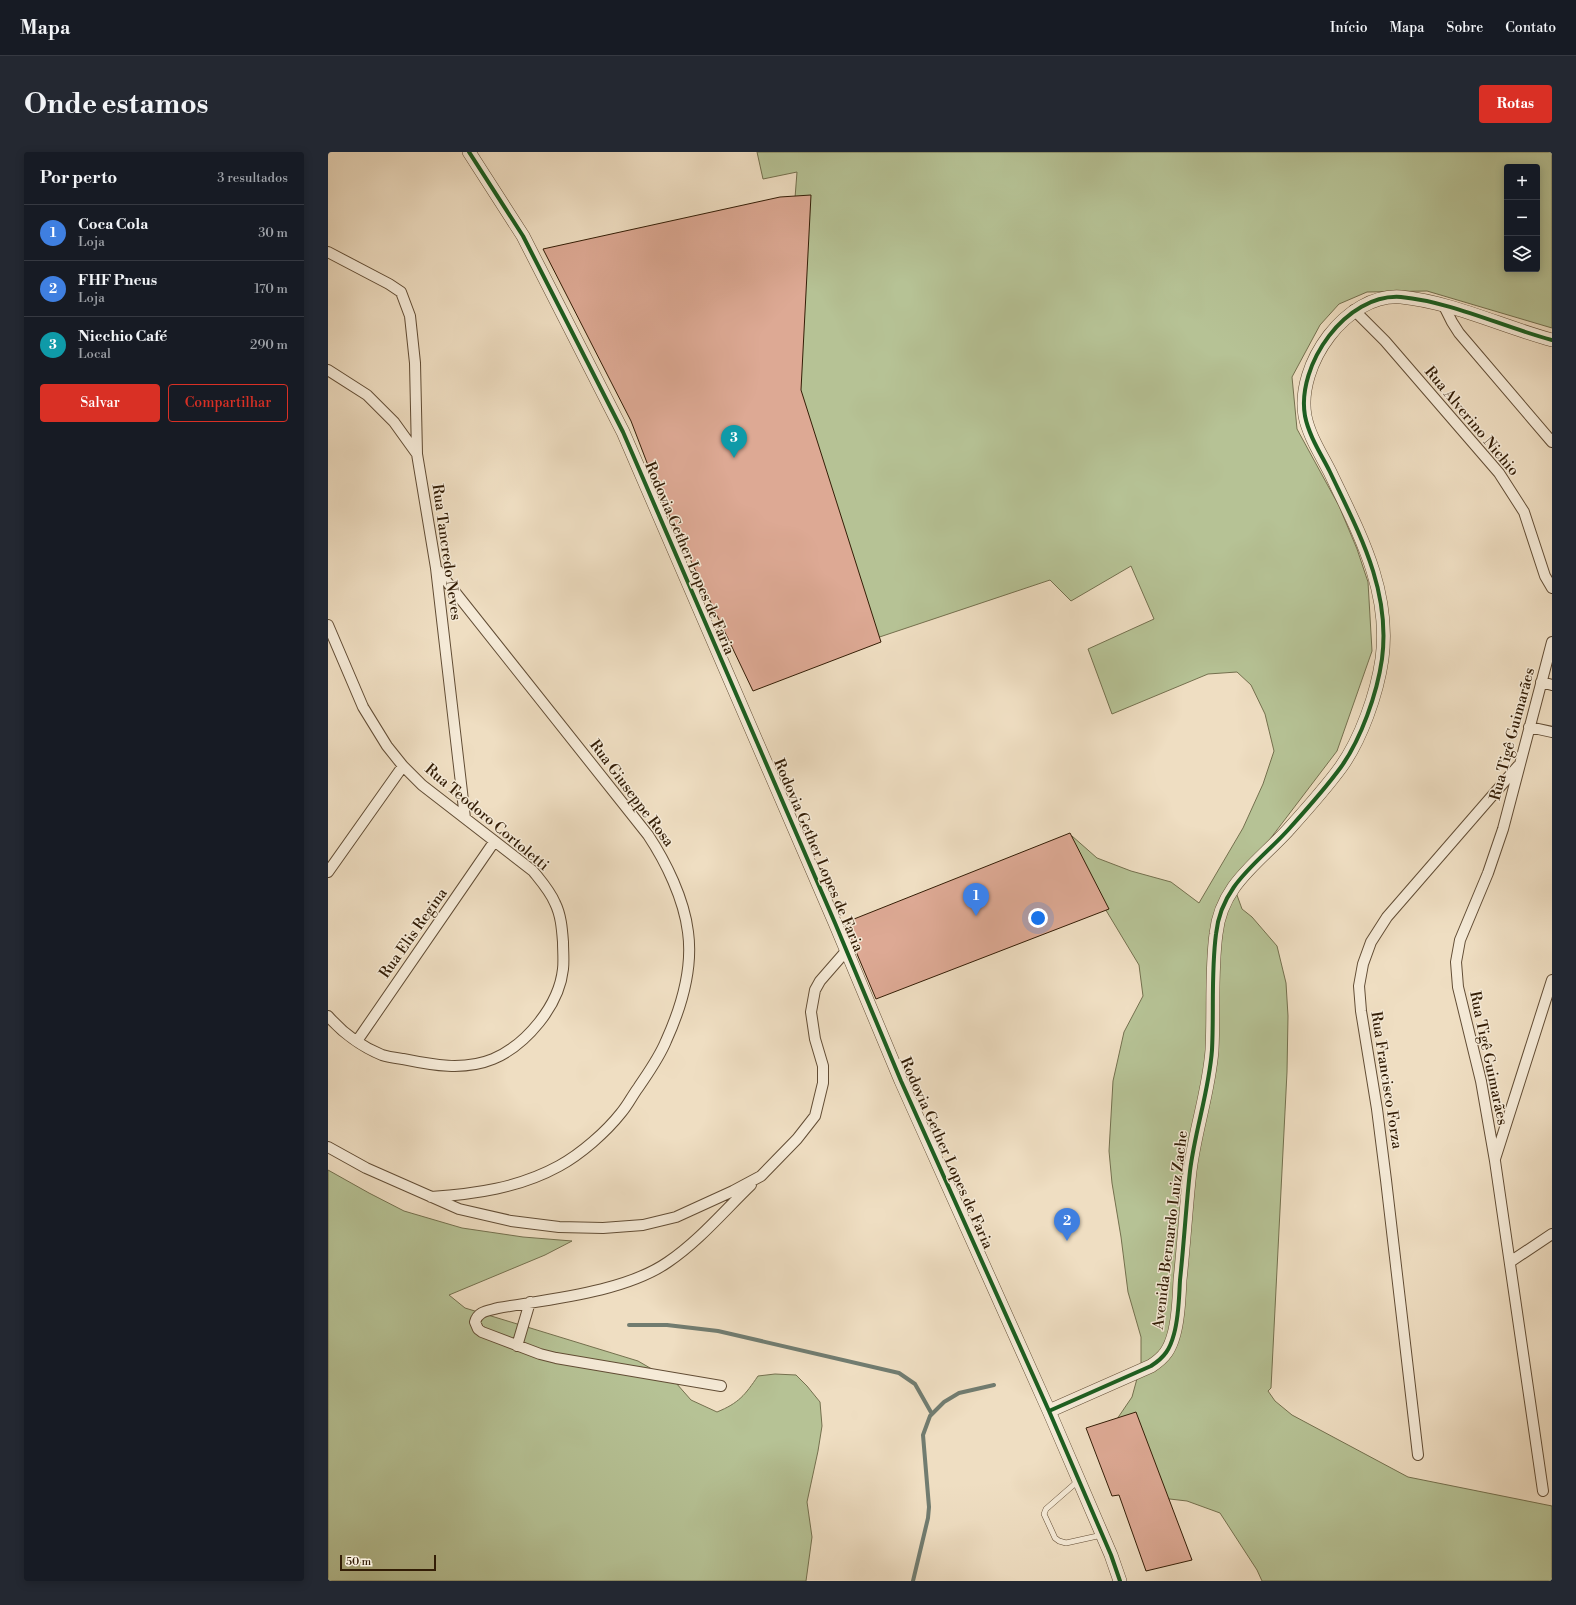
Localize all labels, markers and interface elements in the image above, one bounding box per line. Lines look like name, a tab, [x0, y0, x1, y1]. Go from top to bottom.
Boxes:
text: Mapa	[20, 16, 70, 40]
text: Início	[1330, 19, 1368, 37]
text: Mapa	[1390, 19, 1424, 37]
text: Sobre	[1446, 19, 1483, 37]
text: Contato	[1505, 19, 1556, 37]
button: Rotas	[1479, 85, 1552, 123]
text: Onde estamos	[24, 87, 209, 122]
map controls	[1504, 164, 1540, 272]
button: +	[1504, 164, 1540, 200]
text: Por perto	[40, 167, 117, 189]
text: 3 resultados	[217, 170, 288, 186]
button: −	[1504, 200, 1540, 236]
text: Coca Cola	[78, 215, 148, 234]
text: 1	[50, 225, 56, 241]
text: 30 m	[258, 225, 288, 241]
text: Loja	[78, 234, 105, 250]
button: layers	[1504, 236, 1540, 272]
text: FHF Pneus	[78, 271, 157, 290]
text: 2	[49, 281, 57, 297]
text: 170 m	[254, 281, 288, 297]
text: Loja	[78, 290, 105, 306]
text: Nicchio Café	[78, 327, 167, 346]
text: 3	[49, 337, 57, 353]
text: 290 m	[250, 337, 288, 353]
text: Local	[78, 346, 111, 362]
street label: Rua Alverino Nichio	[1420, 363, 1523, 480]
button: Salvar	[40, 384, 160, 422]
button: Compartilhar	[168, 384, 288, 422]
pin: 3	[721, 425, 747, 458]
street label: Rodovia Gether Lopes de Faria	[640, 459, 739, 658]
street label: Rua Tancredo Neves	[428, 483, 465, 621]
street label: Rua Tigê Guimarães	[1486, 666, 1539, 803]
street label: Rua Giuseppe Rosa	[585, 736, 678, 851]
street label: Rodovia Gether Lopes de Faria	[769, 756, 868, 955]
street label: Rua Teodoro Cortoletti	[421, 760, 553, 875]
pin: 1	[963, 883, 989, 916]
street label: Rua Elis Regina	[375, 884, 452, 982]
your location	[1028, 908, 1048, 928]
street label: Rua Tigê Guimarães	[1465, 989, 1512, 1127]
street label: Rua Francisco Forza	[1366, 1010, 1407, 1151]
street label: Rodovia Gether Lopes de Faria	[896, 1054, 998, 1252]
street label: Avenida Bernardo Luiz Zache	[1149, 1130, 1192, 1332]
pin: 2	[1054, 1208, 1080, 1241]
scale bar	[340, 1553, 436, 1572]
text: 50 m	[346, 1555, 371, 1569]

